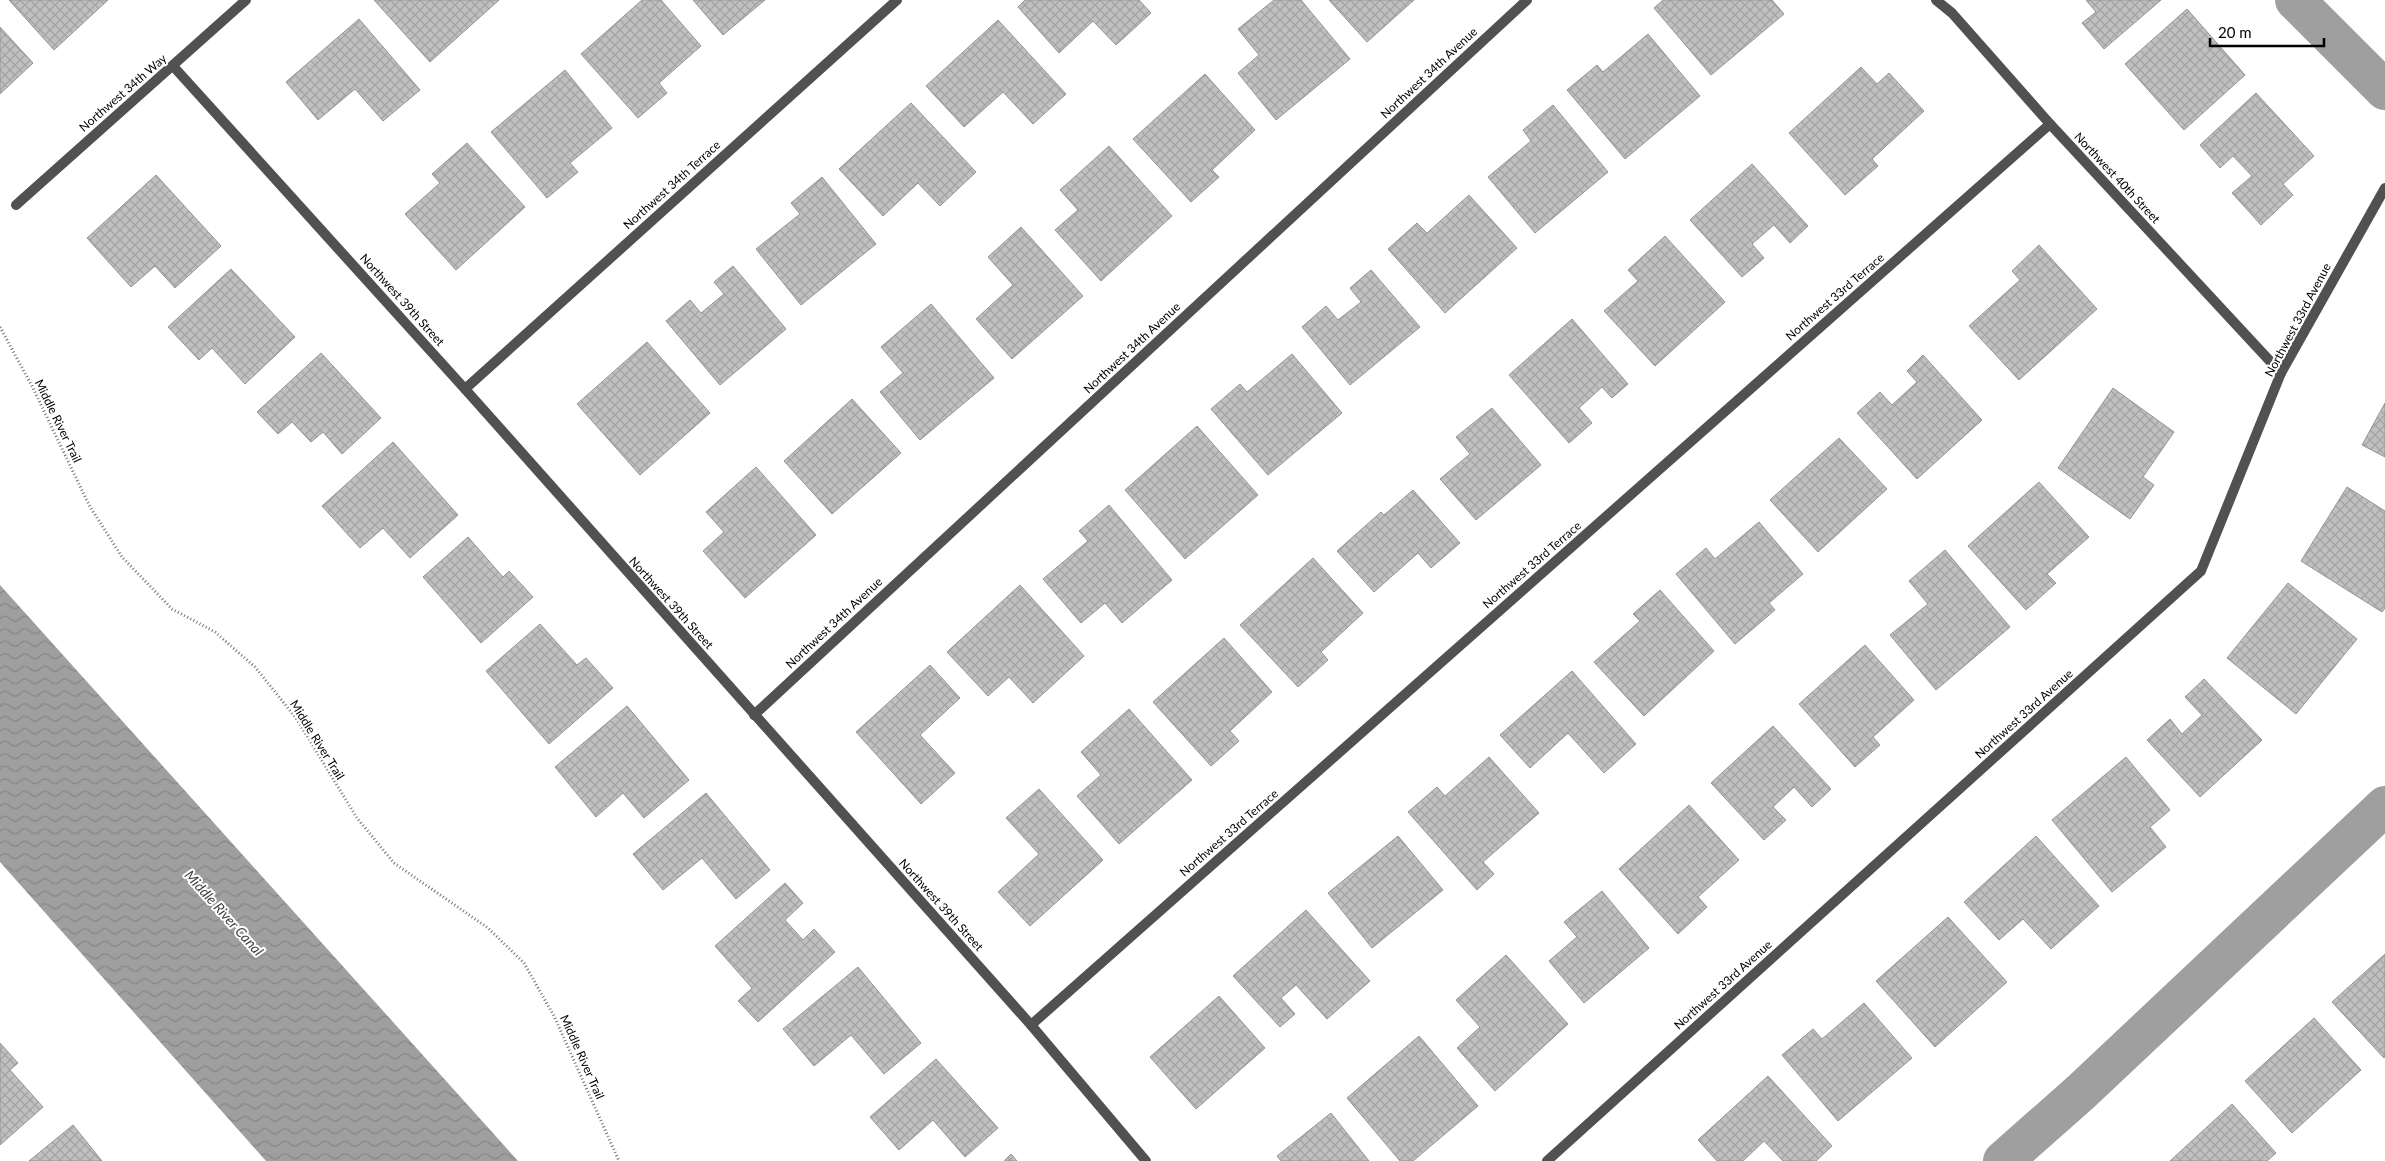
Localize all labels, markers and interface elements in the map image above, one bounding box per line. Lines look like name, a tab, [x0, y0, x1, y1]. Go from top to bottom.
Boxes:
scale bar	[2210, 15, 2324, 47]
text: 20 m	[2218, 23, 2252, 41]
street label: Northwest 34th Avenue	[1377, 24, 1480, 121]
street label: Northwest 34th Way	[76, 50, 170, 135]
street label: Northwest 40th Street	[2071, 129, 2164, 227]
street label: Northwest 34th Terrace	[620, 137, 723, 232]
street label: Northwest 39th Street	[357, 250, 448, 349]
street label: Northwest 33rd Terrace	[1782, 250, 1887, 343]
street label: Northwest 33rd Avenue	[2261, 260, 2334, 379]
street label: Northwest 34th Avenue	[1080, 299, 1183, 396]
street label: Middle River Trail	[32, 377, 85, 465]
street label: Northwest 33rd Terrace	[1479, 518, 1584, 611]
street label: Northwest 39th Street	[626, 553, 717, 652]
street label: Northwest 34th Avenue	[782, 574, 885, 671]
street label: Northwest 33rd Avenue	[1972, 666, 2076, 762]
street label: Middle River Trail	[287, 697, 348, 782]
street label: Northwest 33rd Terrace	[1176, 786, 1281, 879]
street label: Northwest 39th Street	[896, 855, 987, 954]
water label: Middle River Canal	[182, 866, 267, 959]
street label: Northwest 33rd Avenue	[1671, 937, 1775, 1033]
street label: Middle River Trail	[557, 1012, 608, 1101]

